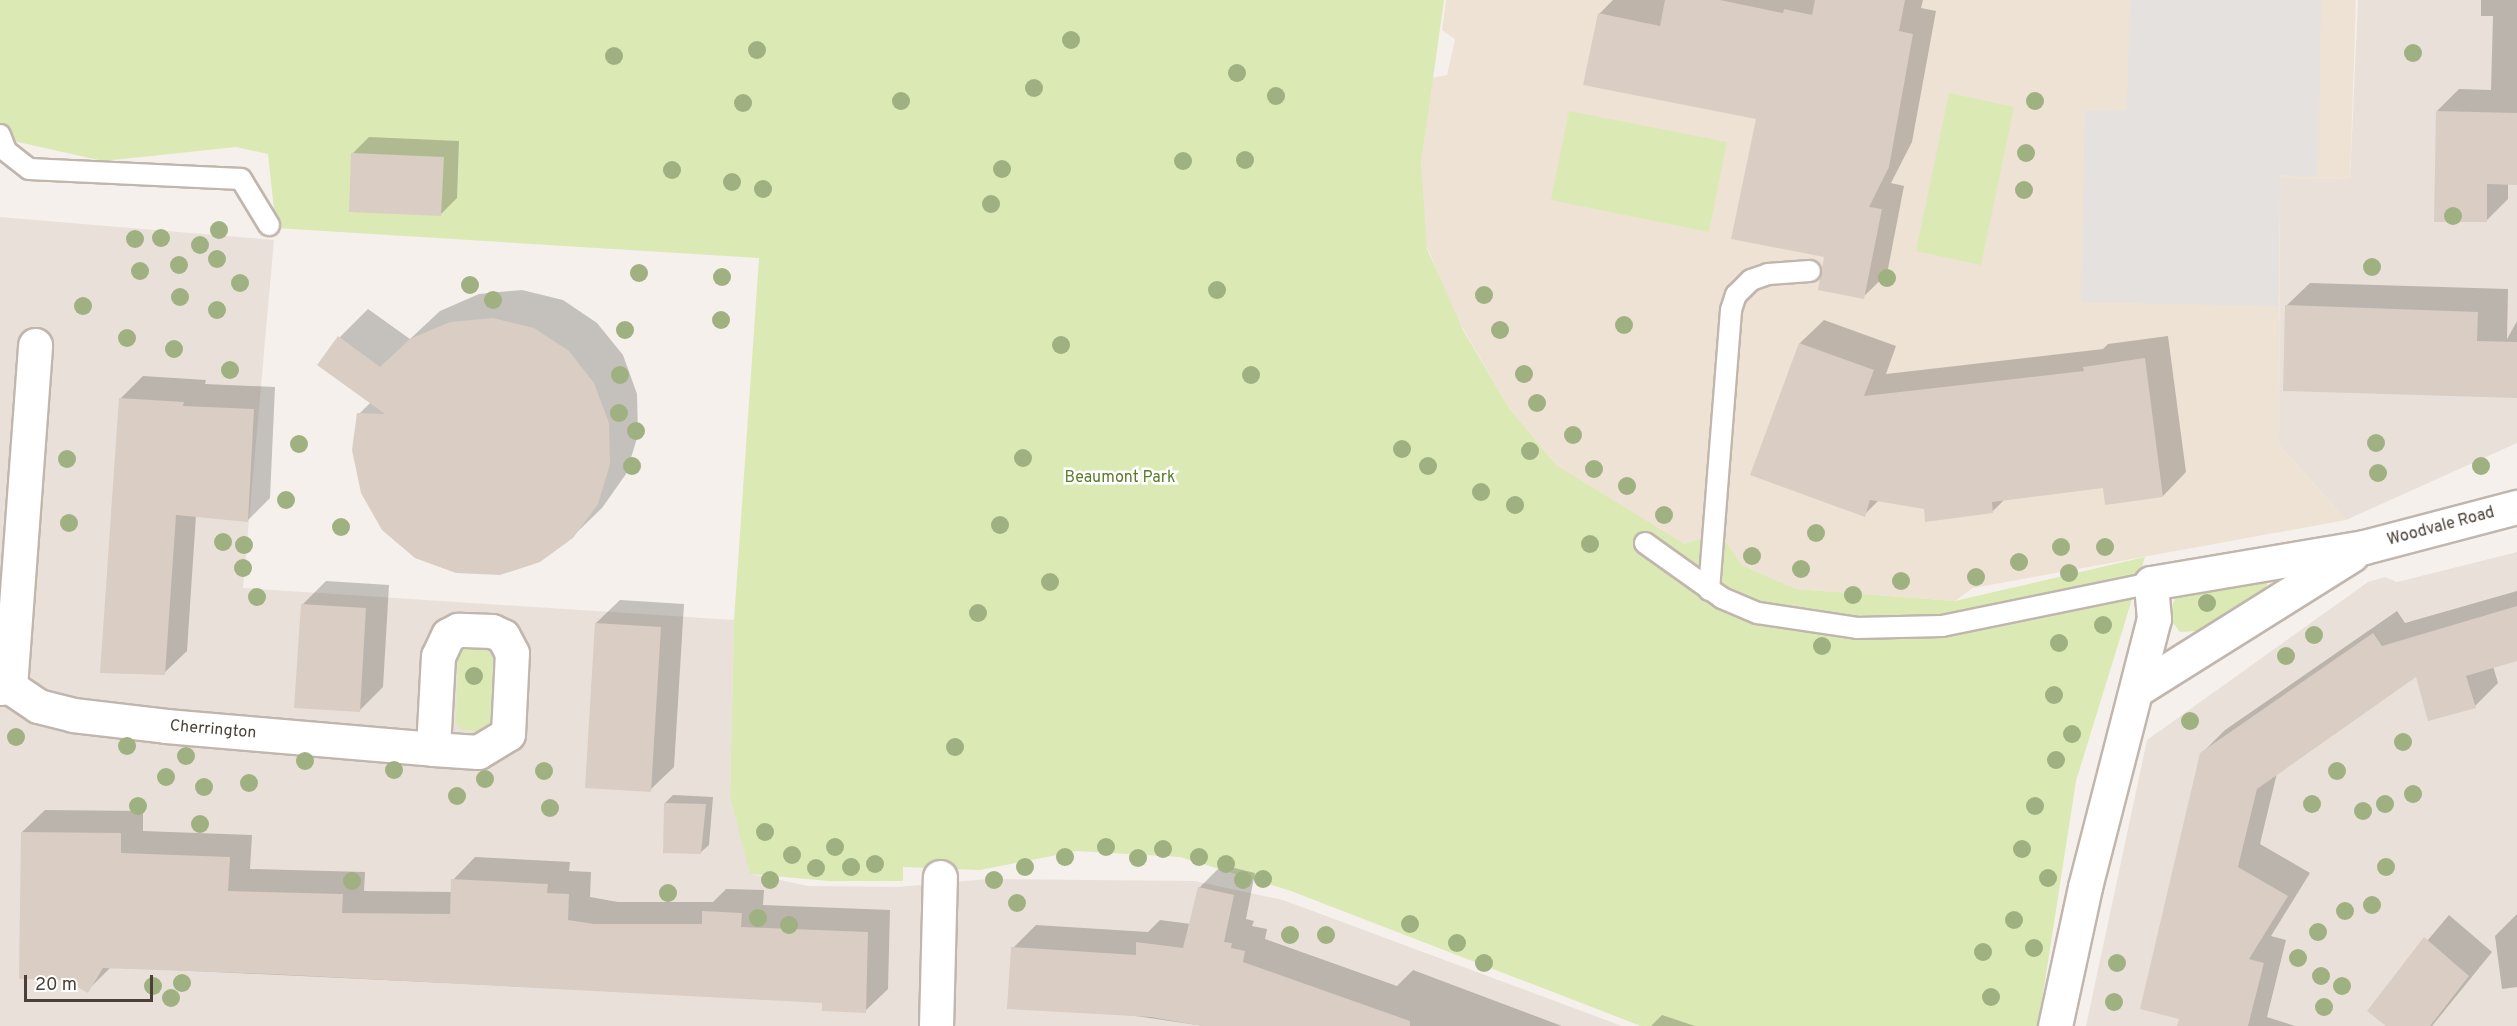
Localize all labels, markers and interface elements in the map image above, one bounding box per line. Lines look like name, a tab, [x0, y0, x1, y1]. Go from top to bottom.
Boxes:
park label: Beaumont Park	[1065, 468, 1175, 488]
street label: Woodvale Road	[2385, 503, 2497, 551]
street label: Cherrington	[169, 717, 257, 743]
scale bar	[27, 963, 156, 1001]
text: 20 m	[35, 974, 77, 997]

